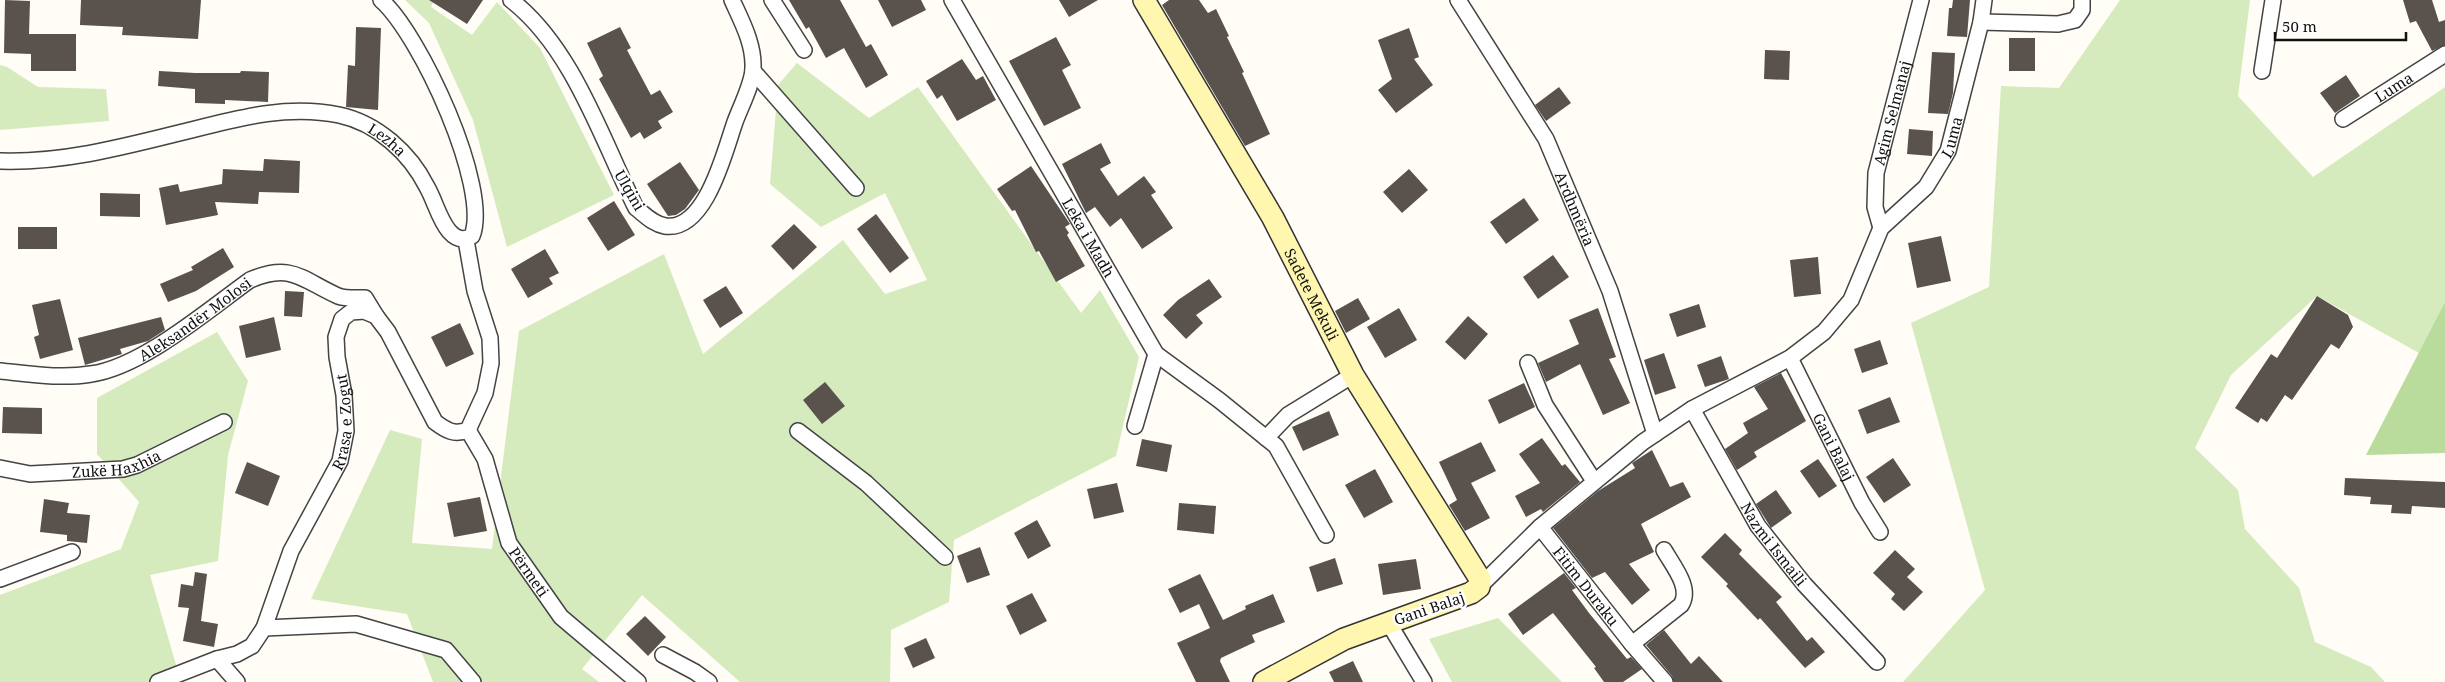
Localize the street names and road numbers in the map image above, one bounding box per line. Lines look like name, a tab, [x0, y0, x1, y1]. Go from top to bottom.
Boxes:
street label: Agim Selmanaj	[1868, 58, 1915, 167]
street label: Luma	[2371, 67, 2416, 106]
street label: Luma	[1936, 114, 1966, 161]
street label: Lezha	[365, 118, 411, 160]
street label: Ulqini	[610, 166, 650, 214]
street label: Ardhmëria	[1551, 168, 1600, 249]
street label: Leka i Madh	[1058, 194, 1120, 281]
street label: Sadete Mekuli	[1280, 245, 1344, 344]
street label: Aleksandër Molosi	[135, 272, 255, 365]
street label: Rrasa e Zogut	[327, 373, 356, 474]
street label: Gani Balaj	[1809, 409, 1859, 484]
street label: Zukë Haxhia	[71, 445, 164, 482]
street label: Nazmi Ismaili	[1736, 498, 1812, 590]
street label: Fitim Duraku	[1549, 542, 1624, 630]
street label: Përmeti	[505, 543, 554, 601]
street label: Gani Balaj	[1391, 587, 1467, 629]

